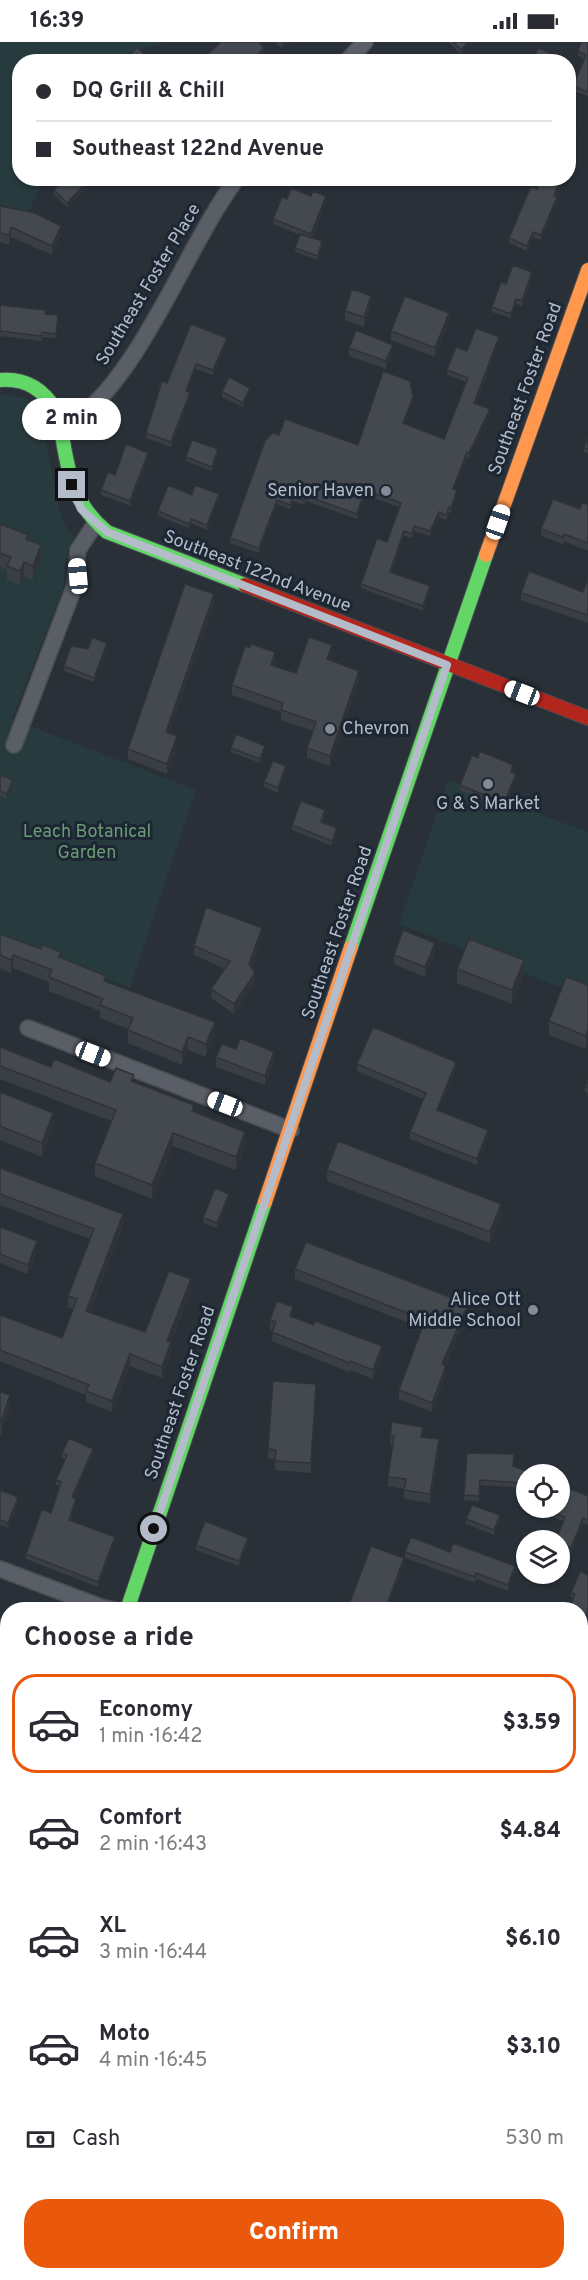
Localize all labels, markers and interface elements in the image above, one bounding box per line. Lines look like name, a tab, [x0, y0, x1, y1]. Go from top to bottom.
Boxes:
text: 16:39	[30, 8, 84, 35]
text: DQ Grill & Chill	[72, 78, 225, 105]
text: Southeast 122nd Avenue	[72, 136, 324, 163]
street label: Southeast Foster Place	[92, 200, 206, 370]
street label: Southeast Foster Road	[484, 300, 568, 478]
callout: 2 min	[22, 398, 122, 440]
text: 2 min	[45, 406, 98, 432]
route end	[58, 471, 85, 498]
place label: Senior Haven	[267, 480, 374, 503]
marker: Senior Haven	[379, 484, 393, 498]
car	[484, 502, 512, 542]
street label: Southeast 122nd Avenue	[160, 526, 354, 618]
car	[67, 557, 89, 595]
car	[502, 678, 542, 708]
place label: Chevron	[342, 718, 409, 741]
marker: Chevron	[323, 722, 337, 736]
marker: G & S Market	[481, 777, 495, 791]
place label: G & S Market	[436, 793, 540, 816]
park label: Leach Botanical Garden	[23, 821, 151, 865]
street label: Southeast Foster Road	[297, 843, 379, 1023]
car	[73, 1039, 113, 1069]
car	[205, 1089, 245, 1119]
place label: Alice Ott Middle School	[408, 1289, 521, 1333]
street label: Southeast Foster Road	[140, 1303, 222, 1483]
marker: Alice Ott Middle School	[526, 1303, 540, 1317]
map controls	[516, 1464, 570, 1584]
button: locate	[516, 1464, 570, 1518]
route start	[140, 1515, 167, 1542]
button: layers	[516, 1530, 570, 1584]
text: Choose a ride	[24, 1621, 194, 1655]
icon: car	[27, 1697, 81, 1751]
text: Economy	[99, 1697, 193, 1724]
text: $3.59	[502, 1710, 561, 1737]
text: 1 min · 16:42	[99, 1724, 202, 1750]
icon: car	[27, 1805, 81, 1859]
text: Comfort	[99, 1805, 182, 1832]
text: $4.84	[500, 1818, 561, 1845]
text: 2 min · 16:43	[99, 1832, 207, 1858]
icon: car	[27, 1913, 81, 1967]
text: XL	[99, 1913, 126, 1940]
text: $6.10	[505, 1926, 561, 1953]
text: 3 min · 16:44	[99, 1940, 207, 1966]
icon: car	[27, 2021, 81, 2075]
text: Moto	[99, 2021, 150, 2048]
text: $3.10	[506, 2034, 561, 2061]
text: 4 min · 16:45	[99, 2048, 208, 2074]
icon: cash	[24, 2123, 57, 2156]
text: Cash	[72, 2126, 121, 2153]
text: 530 m	[505, 2126, 564, 2152]
button: Confirm	[24, 2199, 564, 2268]

